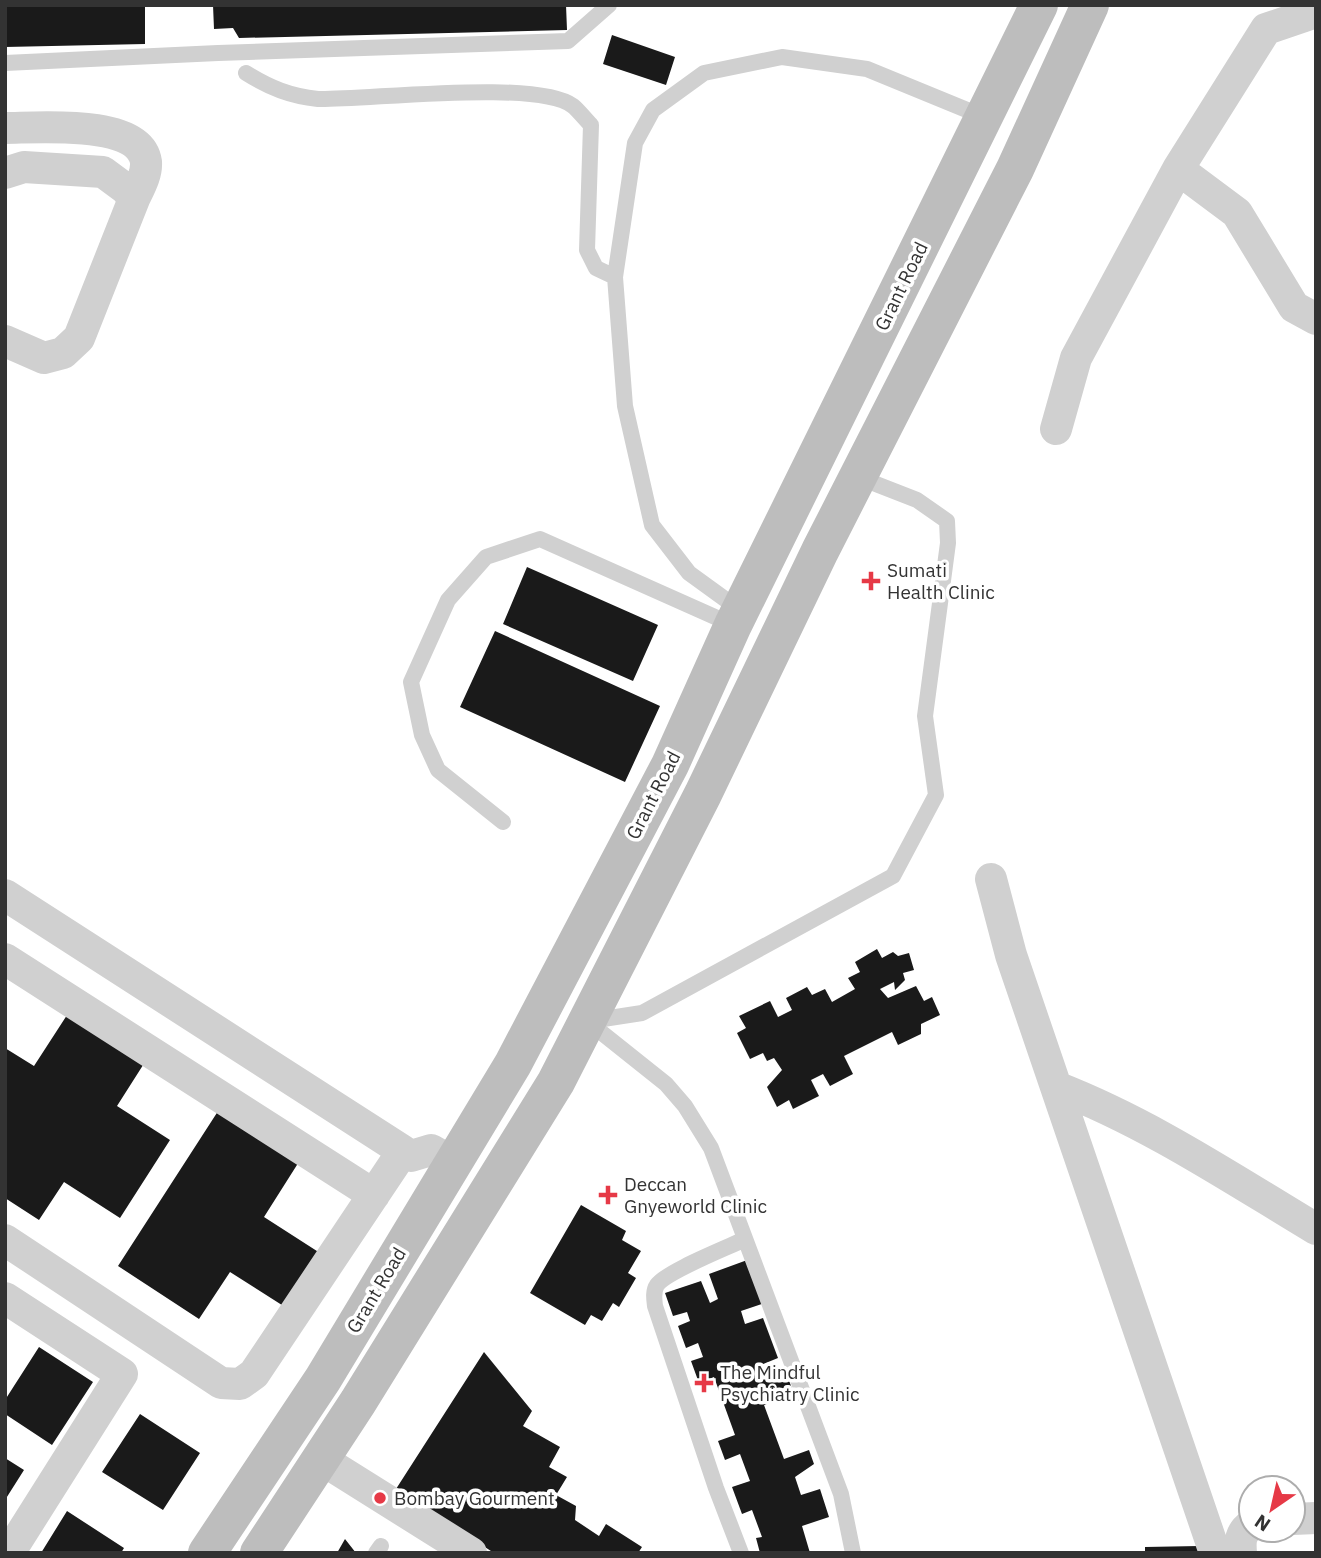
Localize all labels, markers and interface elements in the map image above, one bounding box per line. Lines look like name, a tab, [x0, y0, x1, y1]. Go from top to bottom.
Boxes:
street label: Grant Road	[869, 238, 933, 334]
place label: Sumati Health Clinic	[887, 558, 995, 604]
marker: Sumati Health Clinic	[861, 571, 881, 591]
street label: Grant Road	[621, 747, 685, 843]
place label: Deccan Gnyeworld Clinic	[624, 1172, 768, 1218]
marker: Deccan Gnyeworld Clinic	[598, 1185, 618, 1205]
street label: Grant Road	[341, 1243, 411, 1337]
place label: The Mindful Psychiatry Clinic	[720, 1360, 860, 1406]
marker: The Mindful Psychiatry Clinic	[694, 1373, 714, 1393]
north arrow	[1237, 1474, 1307, 1544]
place label: Bombay Gourment	[394, 1486, 555, 1510]
marker: Bombay Gourment	[372, 1490, 388, 1506]
text: N	[1250, 1509, 1275, 1537]

